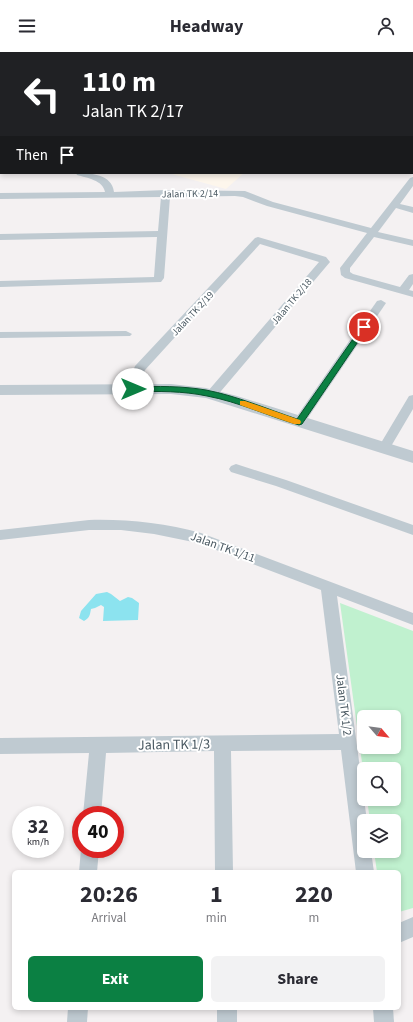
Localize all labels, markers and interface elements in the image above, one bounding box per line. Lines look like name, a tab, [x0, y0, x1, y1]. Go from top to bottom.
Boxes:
text: Headway	[170, 14, 243, 39]
icon: menu	[16, 15, 38, 37]
icon: person	[375, 15, 397, 37]
text: 110 m	[82, 62, 156, 102]
icon: left	[16, 68, 68, 120]
text: Jalan TK 2/17	[82, 99, 184, 124]
icon: arrive	[56, 144, 78, 166]
text: Then	[16, 145, 48, 166]
street label: Jalan TK 2/14	[162, 187, 218, 201]
street label: Jalan TK 2/18	[268, 275, 315, 328]
street label: Jalan TK 2/19	[168, 288, 217, 339]
pin	[347, 310, 381, 344]
icon: arrive	[353, 316, 375, 338]
position arrow	[112, 368, 154, 410]
street label: Jalan TK 1/11	[188, 528, 258, 567]
street label: Jalan TK 1/2	[331, 673, 356, 737]
north arrow	[357, 710, 401, 754]
map controls	[357, 710, 401, 858]
street label: Jalan TK 1/3	[138, 734, 210, 756]
button: search	[357, 762, 401, 806]
speed limit sign: 40	[72, 806, 124, 858]
text: 32	[27, 813, 49, 841]
button: layers	[357, 814, 401, 858]
text: km/h	[27, 835, 49, 849]
text: 20:26	[80, 877, 138, 912]
text: 1	[210, 877, 223, 912]
text: 220	[295, 877, 333, 912]
text: Arrival	[91, 909, 126, 927]
text: min	[206, 909, 227, 927]
text: m	[309, 909, 319, 927]
button: Exit	[28, 956, 203, 1002]
button: Share	[211, 956, 385, 1002]

